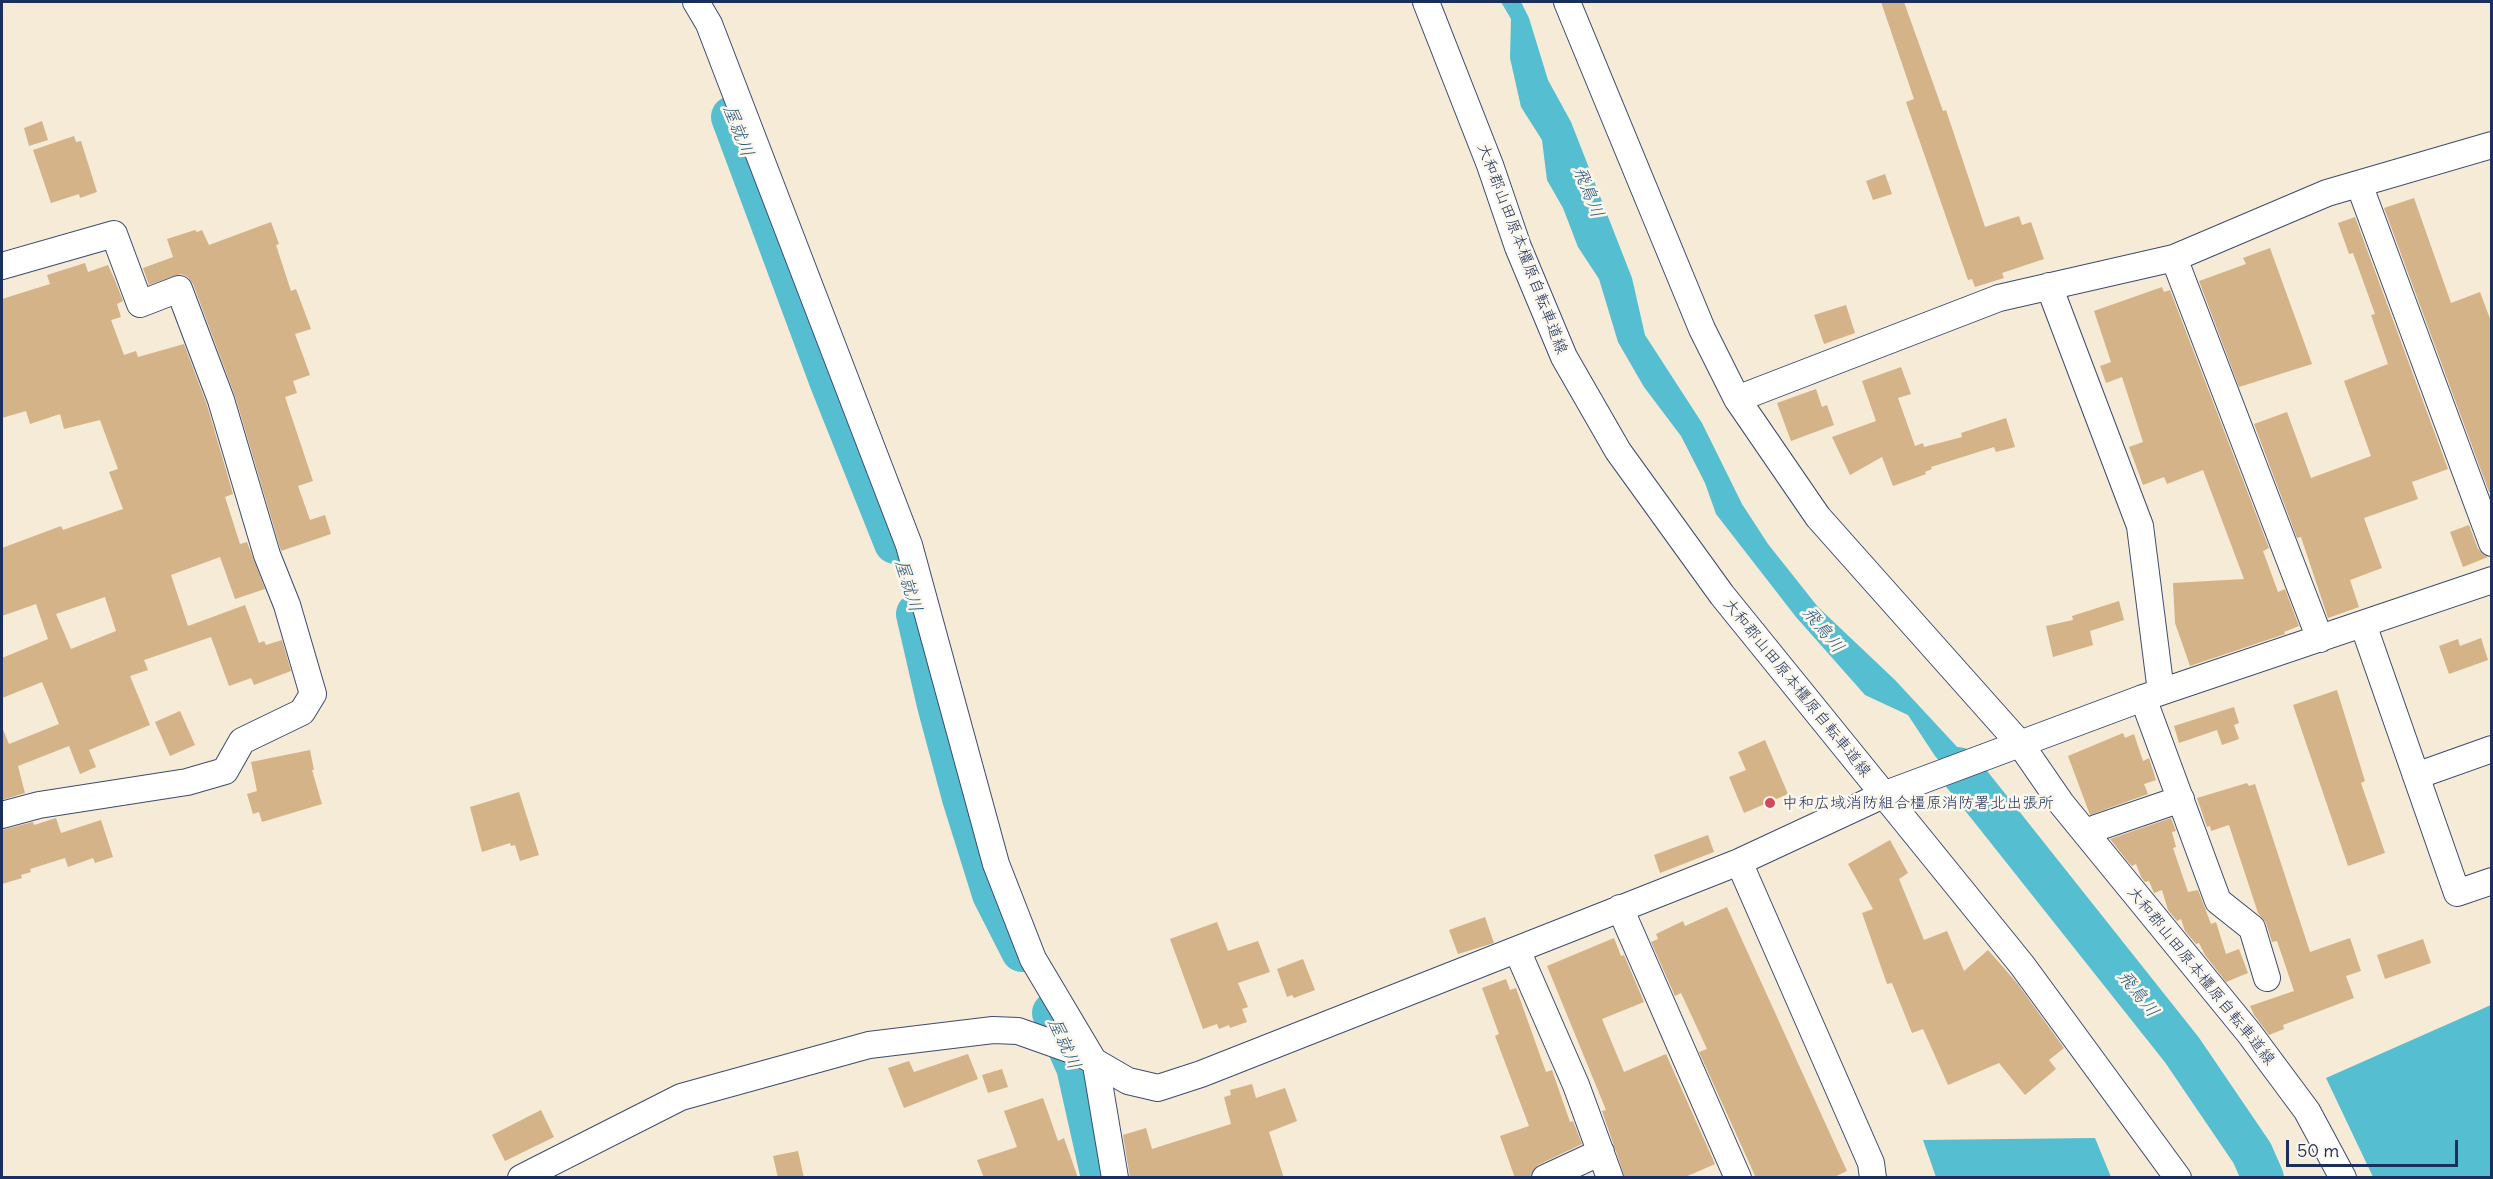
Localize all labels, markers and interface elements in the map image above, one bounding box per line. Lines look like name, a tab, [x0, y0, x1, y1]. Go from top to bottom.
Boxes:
water label: 屋就川	[718, 102, 758, 160]
street label: 大和郡山田原本橿原自転車道線	[1473, 141, 1571, 357]
water label: 飛鳥川	[1568, 163, 1608, 221]
water label: 屋就川	[890, 557, 926, 615]
street label: 大和郡山田原本橿原自転車道線	[1719, 595, 1875, 781]
water label: 飛鳥川	[1798, 602, 1848, 658]
place label: 中和広域消防組合橿原消防署北出張所	[1782, 793, 2054, 813]
marker: 中和広域消防組合橿原消防署北出張所	[1763, 796, 1777, 810]
street label: 大和郡山田原本橿原自転車道線	[2123, 883, 2279, 1069]
water label: 飛鳥川	[2113, 966, 2163, 1022]
water label: 屋就川	[1043, 1015, 1085, 1073]
scale bar	[2289, 1128, 2462, 1166]
text: 50 m	[2297, 1139, 2339, 1162]

